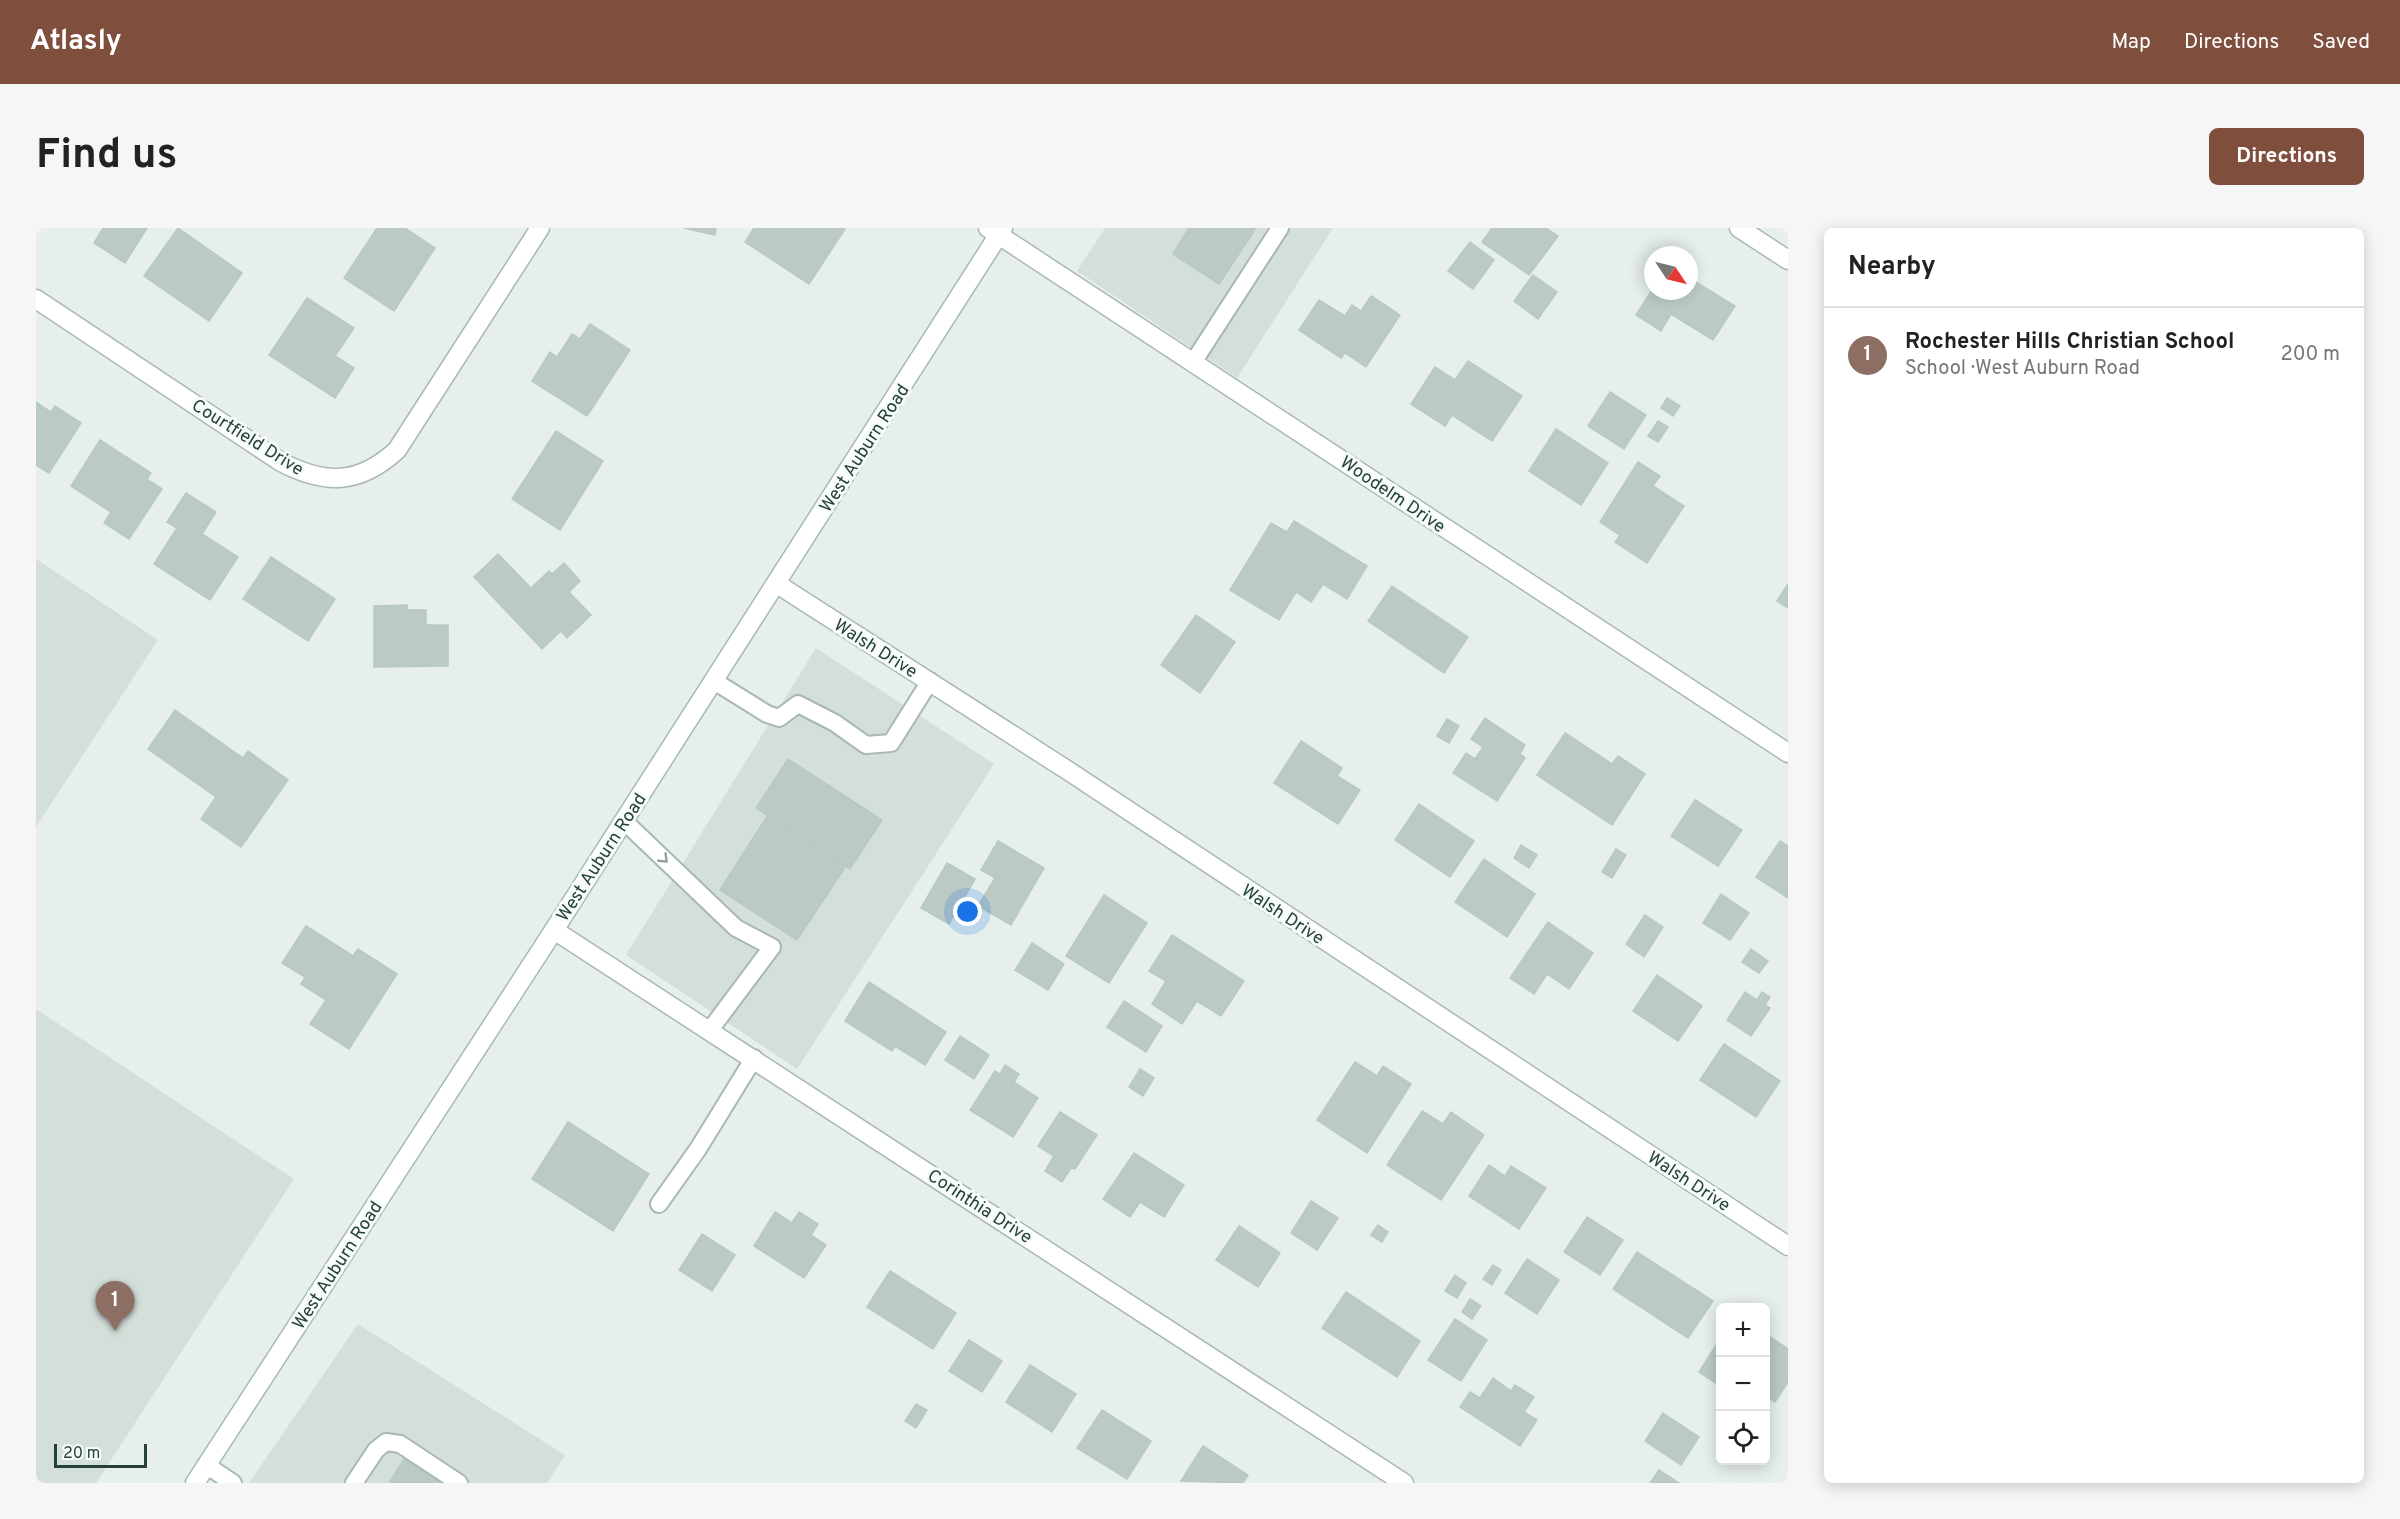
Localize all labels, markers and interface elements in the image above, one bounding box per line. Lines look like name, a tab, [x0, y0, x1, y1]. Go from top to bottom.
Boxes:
text: Atlasly	[30, 24, 122, 60]
text: Map	[2111, 29, 2151, 56]
text: Directions	[2184, 29, 2279, 56]
text: Saved	[2312, 29, 2370, 56]
button: Directions	[2209, 128, 2364, 185]
text: Find us	[36, 130, 177, 183]
north arrow	[1644, 246, 1698, 300]
text: Nearby	[1848, 251, 1936, 284]
text: Rochester Hills Christian School	[1905, 329, 2234, 356]
text: 1	[1864, 342, 1872, 368]
text: 200 m	[2281, 342, 2340, 368]
text: School · West Auburn Road	[1905, 356, 2140, 382]
street label: West Auburn Road	[815, 380, 915, 517]
street label: Courtfield Drive	[187, 395, 308, 482]
street label: Woodelm Drive	[1335, 452, 1449, 539]
street label: Walsh Drive	[829, 615, 921, 684]
street label: West Auburn Road	[552, 789, 652, 926]
one-way arrow	[656, 852, 667, 863]
street label: Walsh Drive	[1236, 880, 1328, 951]
your location	[953, 897, 982, 926]
street label: Walsh Drive	[1642, 1147, 1734, 1218]
street label: Corinthia Drive	[922, 1165, 1036, 1250]
street label: West Auburn Road	[288, 1197, 388, 1334]
pin: 1	[96, 1282, 134, 1331]
map controls	[1716, 1303, 1770, 1465]
button: +	[1716, 1303, 1770, 1357]
button: −	[1716, 1357, 1770, 1411]
button: locate	[1716, 1411, 1770, 1465]
scale bar	[54, 1441, 147, 1468]
text: 20 m	[63, 1444, 100, 1464]

